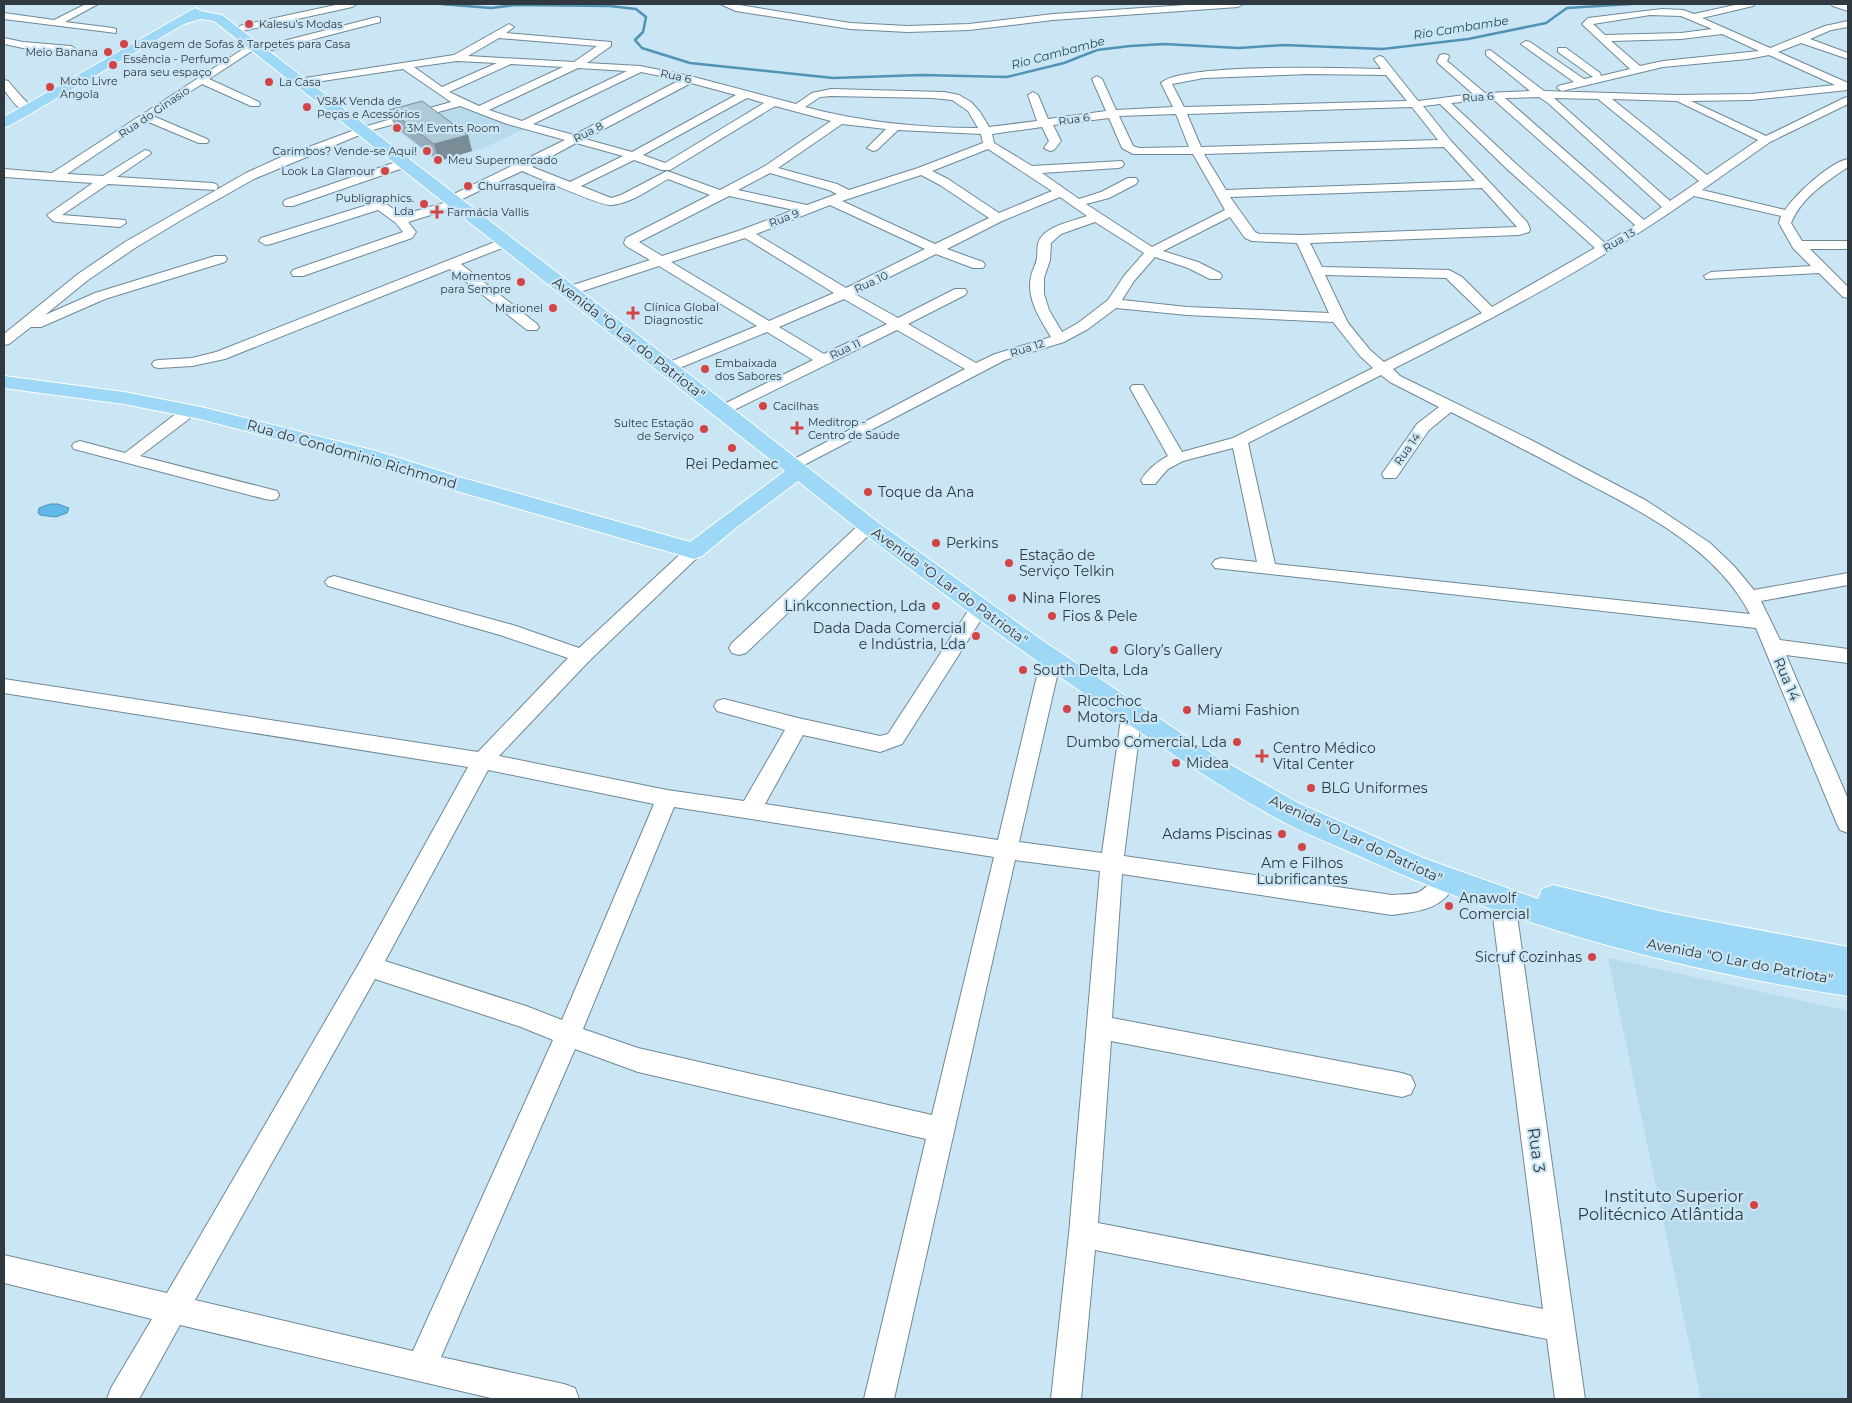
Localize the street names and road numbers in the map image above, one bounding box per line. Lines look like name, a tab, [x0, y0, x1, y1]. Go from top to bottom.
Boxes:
street label: Rua 6	[659, 66, 693, 86]
street label: Rua do Ginasio	[116, 83, 192, 141]
street label: Rua 6	[1462, 89, 1494, 105]
street label: Rua 6	[1057, 110, 1091, 128]
street label: Rua 8	[571, 119, 605, 145]
street label: Rua 9	[767, 206, 801, 230]
street label: Rua 13	[1600, 225, 1638, 255]
street label: Rua 10	[852, 268, 890, 296]
street label: Avenida "O Lar do Patriota"	[549, 273, 709, 403]
street label: Rua 11	[827, 336, 863, 362]
street label: Rua 12	[1008, 336, 1046, 360]
street label: Rua do Condominio Richmond	[245, 415, 459, 493]
street label: Rua 14	[1391, 430, 1423, 468]
street label: Avenida "O Lar do Patriota"	[868, 523, 1032, 649]
street label: Rua 14	[1770, 654, 1805, 704]
street label: Avenida "O Lar do Patriota"	[1267, 791, 1445, 887]
street label: Avenida "O Lar do Patriota"	[1646, 934, 1834, 988]
street label: Rua 3	[1524, 1126, 1549, 1174]

